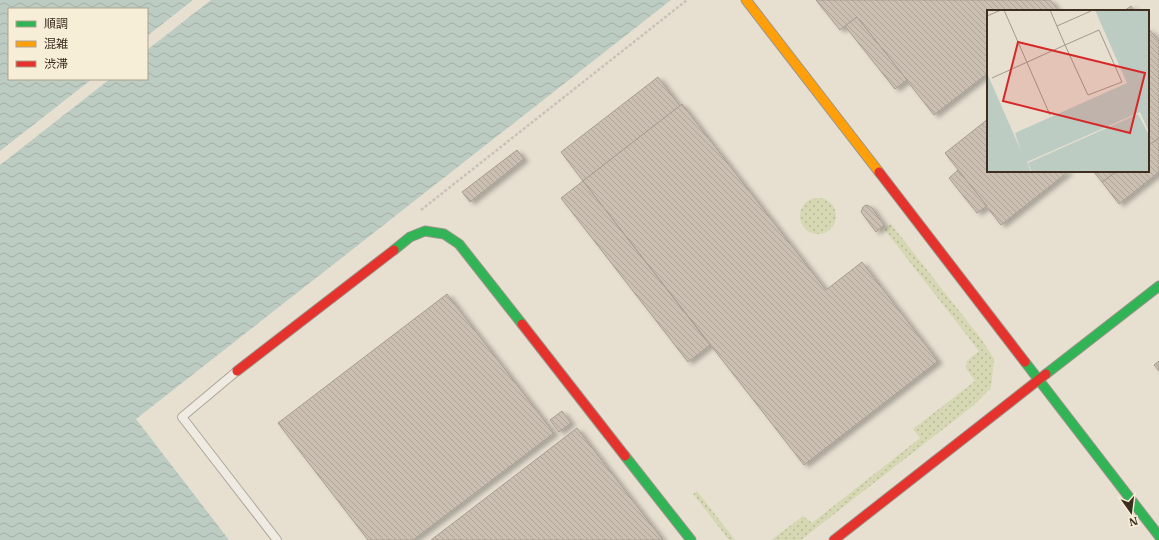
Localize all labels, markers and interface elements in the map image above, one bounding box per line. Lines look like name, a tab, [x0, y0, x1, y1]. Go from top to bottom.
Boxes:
legend	[8, 8, 148, 80]
inset map	[987, 10, 1149, 172]
text: 順調	[44, 16, 68, 31]
text: 混雑	[44, 36, 68, 51]
text: 渋滞	[44, 56, 68, 71]
north arrow	[1111, 492, 1151, 532]
text: N	[1127, 514, 1139, 530]

